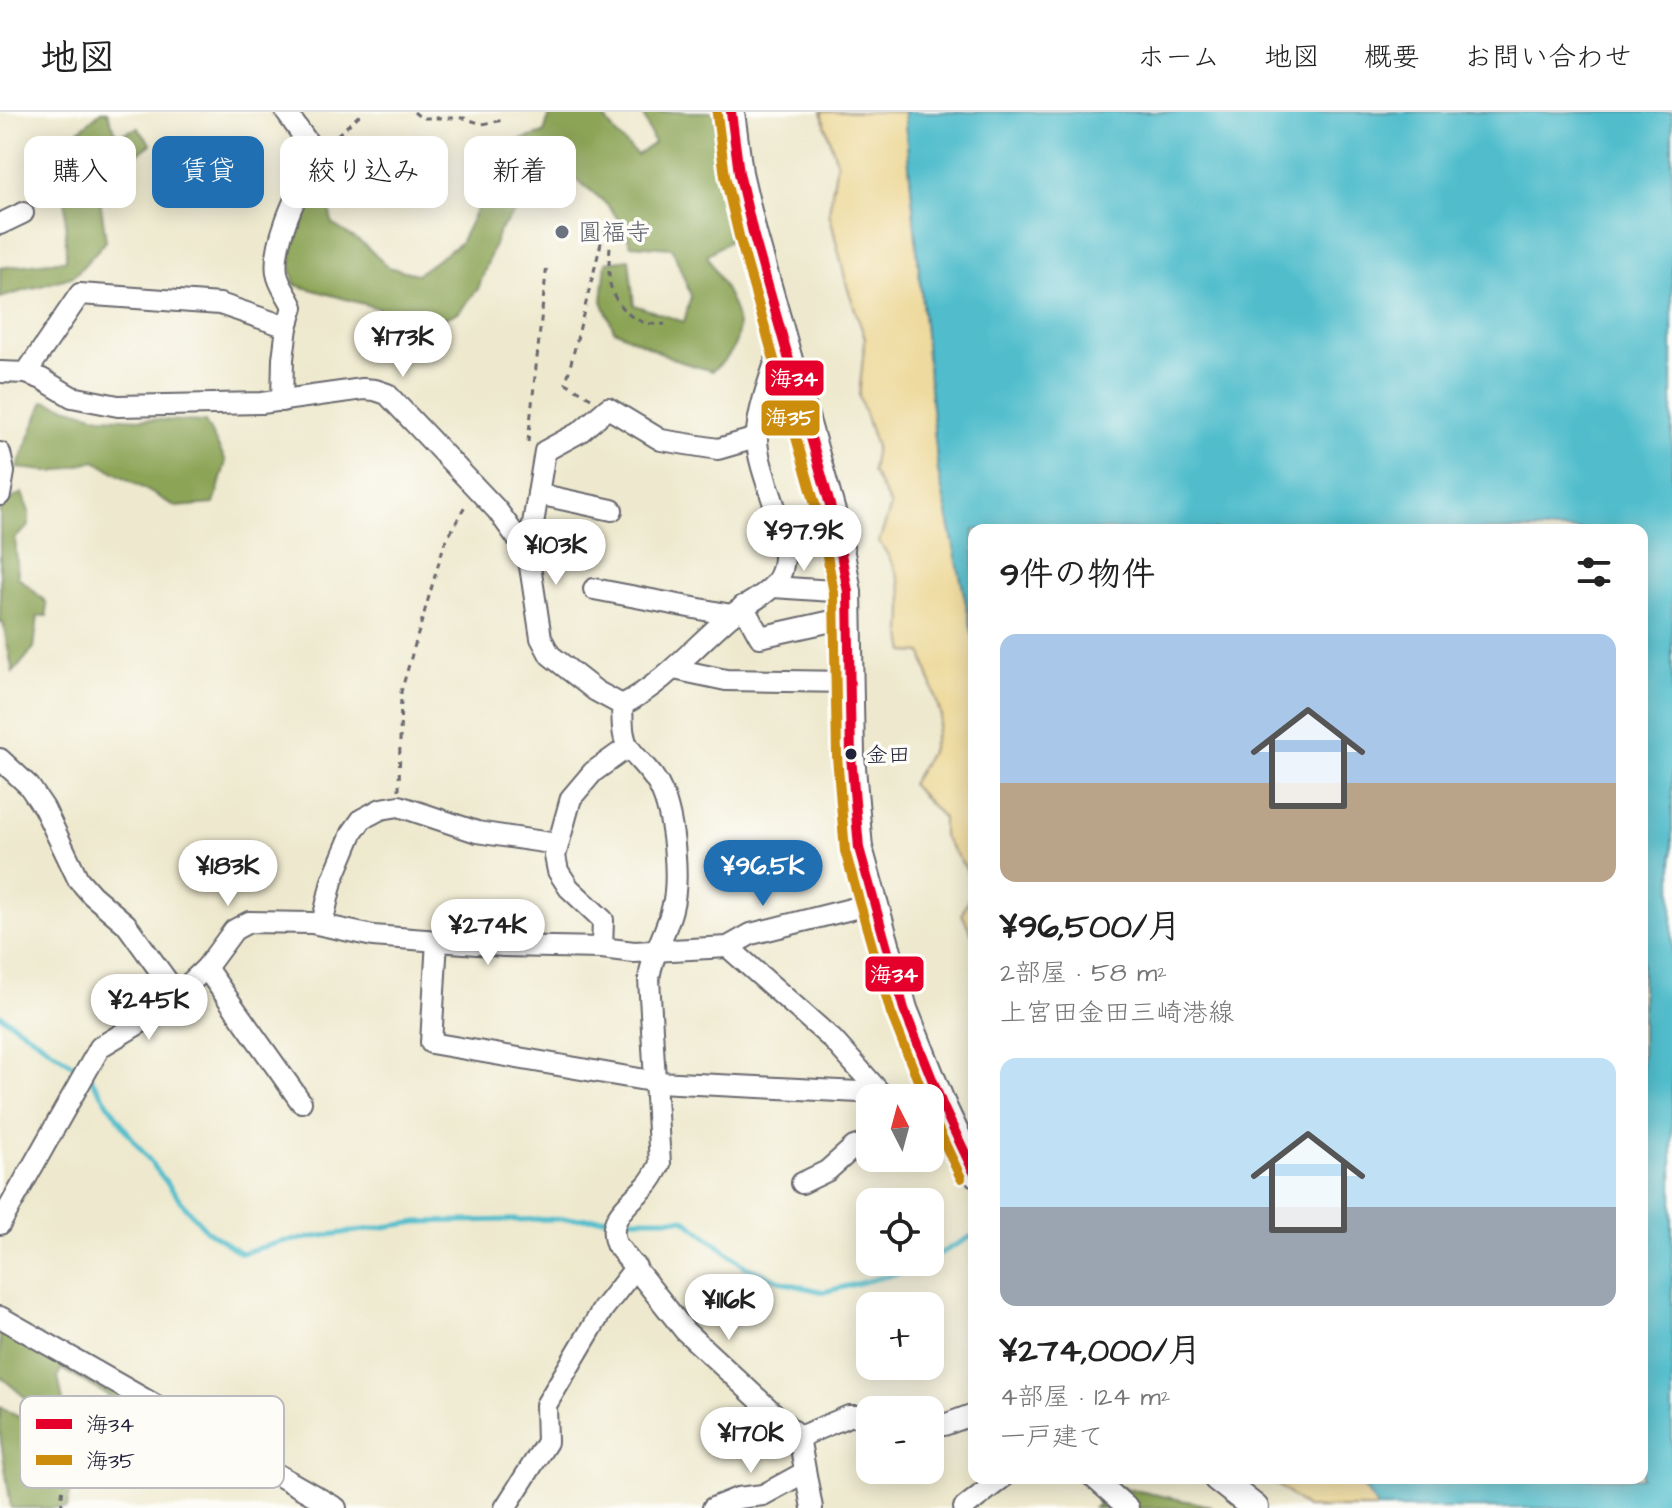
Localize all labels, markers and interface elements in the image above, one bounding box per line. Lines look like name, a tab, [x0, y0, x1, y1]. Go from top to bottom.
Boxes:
text: 地図	[40, 33, 116, 85]
text: ホーム	[1137, 38, 1220, 77]
text: 地図	[1264, 38, 1320, 77]
text: 概要	[1364, 38, 1420, 77]
text: お問い合わせ	[1464, 38, 1632, 77]
chip: 購入	[24, 136, 136, 208]
chip: 賃貸	[152, 136, 264, 208]
chip: 絞り込み	[280, 136, 448, 208]
chip: 新着	[464, 136, 576, 208]
place label: 圓福寺	[578, 216, 650, 250]
marker: 圓福寺	[553, 223, 571, 241]
pin: ¥173K	[347, 311, 459, 379]
text: ¥173K	[372, 319, 434, 355]
line badge: 海34	[764, 359, 825, 397]
text: 海34	[770, 364, 819, 395]
line badge: 海35	[760, 399, 821, 437]
text: 海35	[766, 403, 815, 434]
pin: ¥97.9K	[739, 505, 869, 573]
text: ¥97.9K	[765, 513, 843, 549]
pin: ¥103K	[500, 519, 612, 587]
text: ¥103K	[525, 527, 587, 563]
icon: filters	[1572, 550, 1616, 594]
text: 9件の物件	[1000, 551, 1155, 599]
icon: home	[1236, 686, 1380, 830]
place label: 金田	[866, 740, 910, 771]
marker: 金田	[843, 746, 859, 762]
pin: ¥183K	[172, 840, 284, 908]
pin: ¥96.5K	[698, 840, 828, 908]
text: ¥183K	[196, 848, 260, 884]
text: ¥96.5K	[722, 848, 804, 884]
pin: ¥274K	[432, 899, 544, 967]
text: ¥96,500/月	[1000, 903, 1181, 951]
text: ¥274K	[449, 907, 527, 943]
line badge: 海34	[864, 955, 925, 993]
text: 2部屋 · 58 m²	[1000, 955, 1167, 991]
text: 海34	[870, 960, 919, 991]
pin: ¥245K	[93, 974, 205, 1042]
text: ¥245K	[109, 982, 189, 1018]
text: 上宮田金田三崎港線	[1000, 995, 1234, 1031]
north arrow	[856, 1084, 944, 1172]
map controls	[856, 1084, 944, 1484]
icon: home	[1236, 1110, 1380, 1254]
button: locate	[856, 1188, 944, 1276]
pin: ¥116K	[673, 1274, 785, 1342]
text: ¥116K	[703, 1282, 755, 1318]
button: +	[856, 1292, 944, 1380]
text: ¥274,000/月	[1000, 1327, 1202, 1375]
text: 4部屋 · 124 m²	[1000, 1379, 1170, 1415]
legend	[20, 1396, 284, 1488]
button: −	[856, 1396, 944, 1484]
pin: ¥170K	[695, 1407, 807, 1475]
text: 海34	[86, 1410, 134, 1441]
text: ¥170K	[718, 1415, 784, 1451]
text: 一戸建て	[1000, 1419, 1104, 1455]
text: 海35	[86, 1446, 135, 1477]

